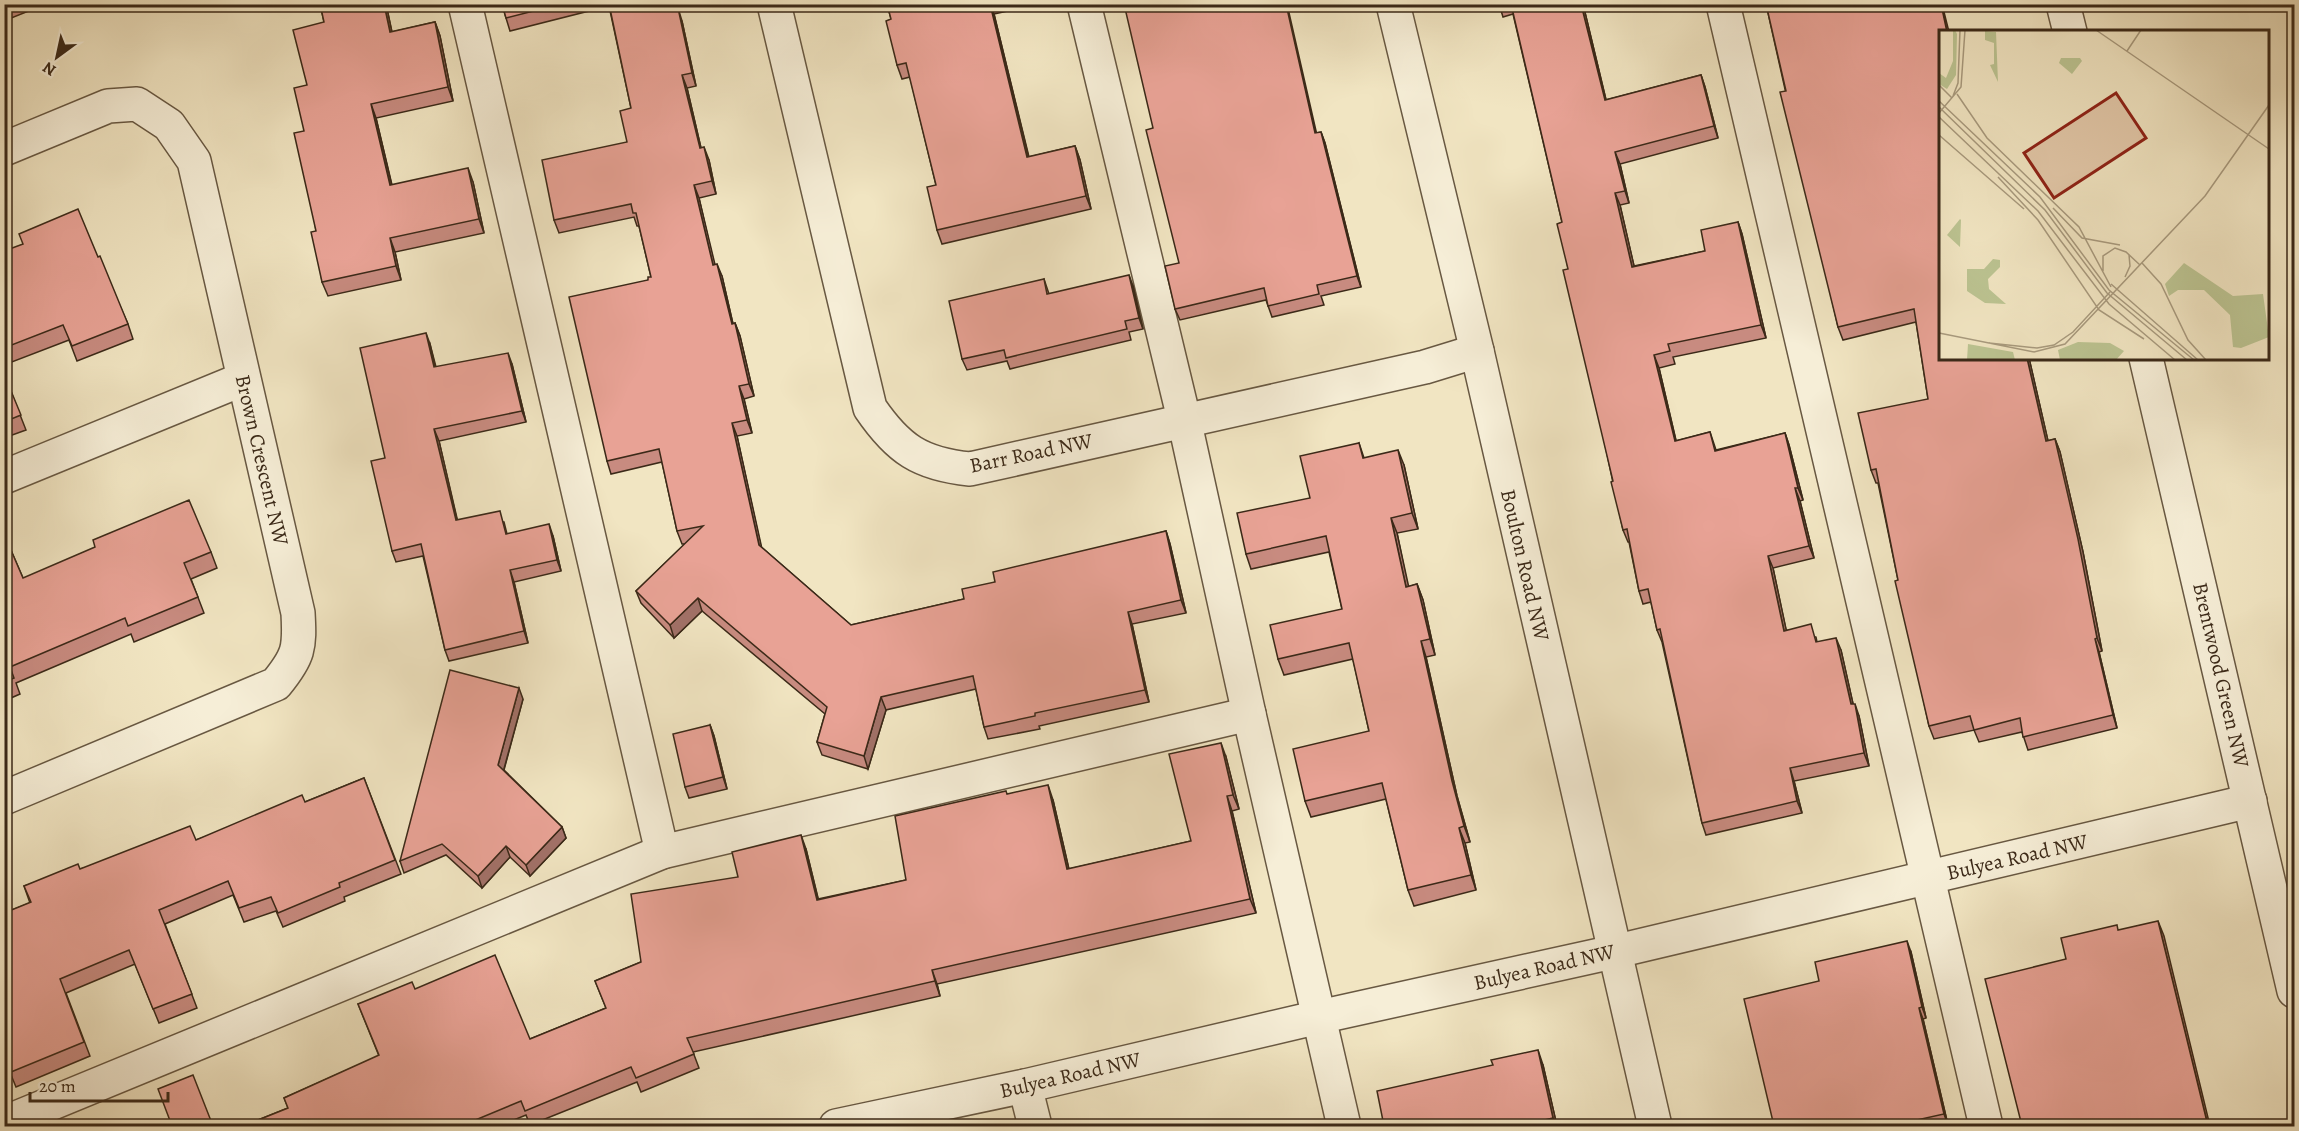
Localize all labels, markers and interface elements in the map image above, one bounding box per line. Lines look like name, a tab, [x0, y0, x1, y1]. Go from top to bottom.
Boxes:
north arrow	[27, 27, 87, 87]
inset map	[1939, 30, 2269, 360]
text: N	[38, 56, 60, 81]
street label: Brown Crescent NW	[229, 372, 295, 549]
street label: Barr Road NW	[967, 426, 1096, 480]
street label: Boulton Road NW	[1494, 486, 1556, 644]
street label: Brentwood Green NW	[2186, 580, 2256, 771]
street label: Bulyea Road NW	[1944, 827, 2091, 887]
street label: Bulyea Road NW	[1471, 937, 1618, 997]
street label: Bulyea Road NW	[997, 1045, 1144, 1105]
scale bar	[30, 1065, 168, 1103]
text: 20 m	[39, 1074, 76, 1098]

